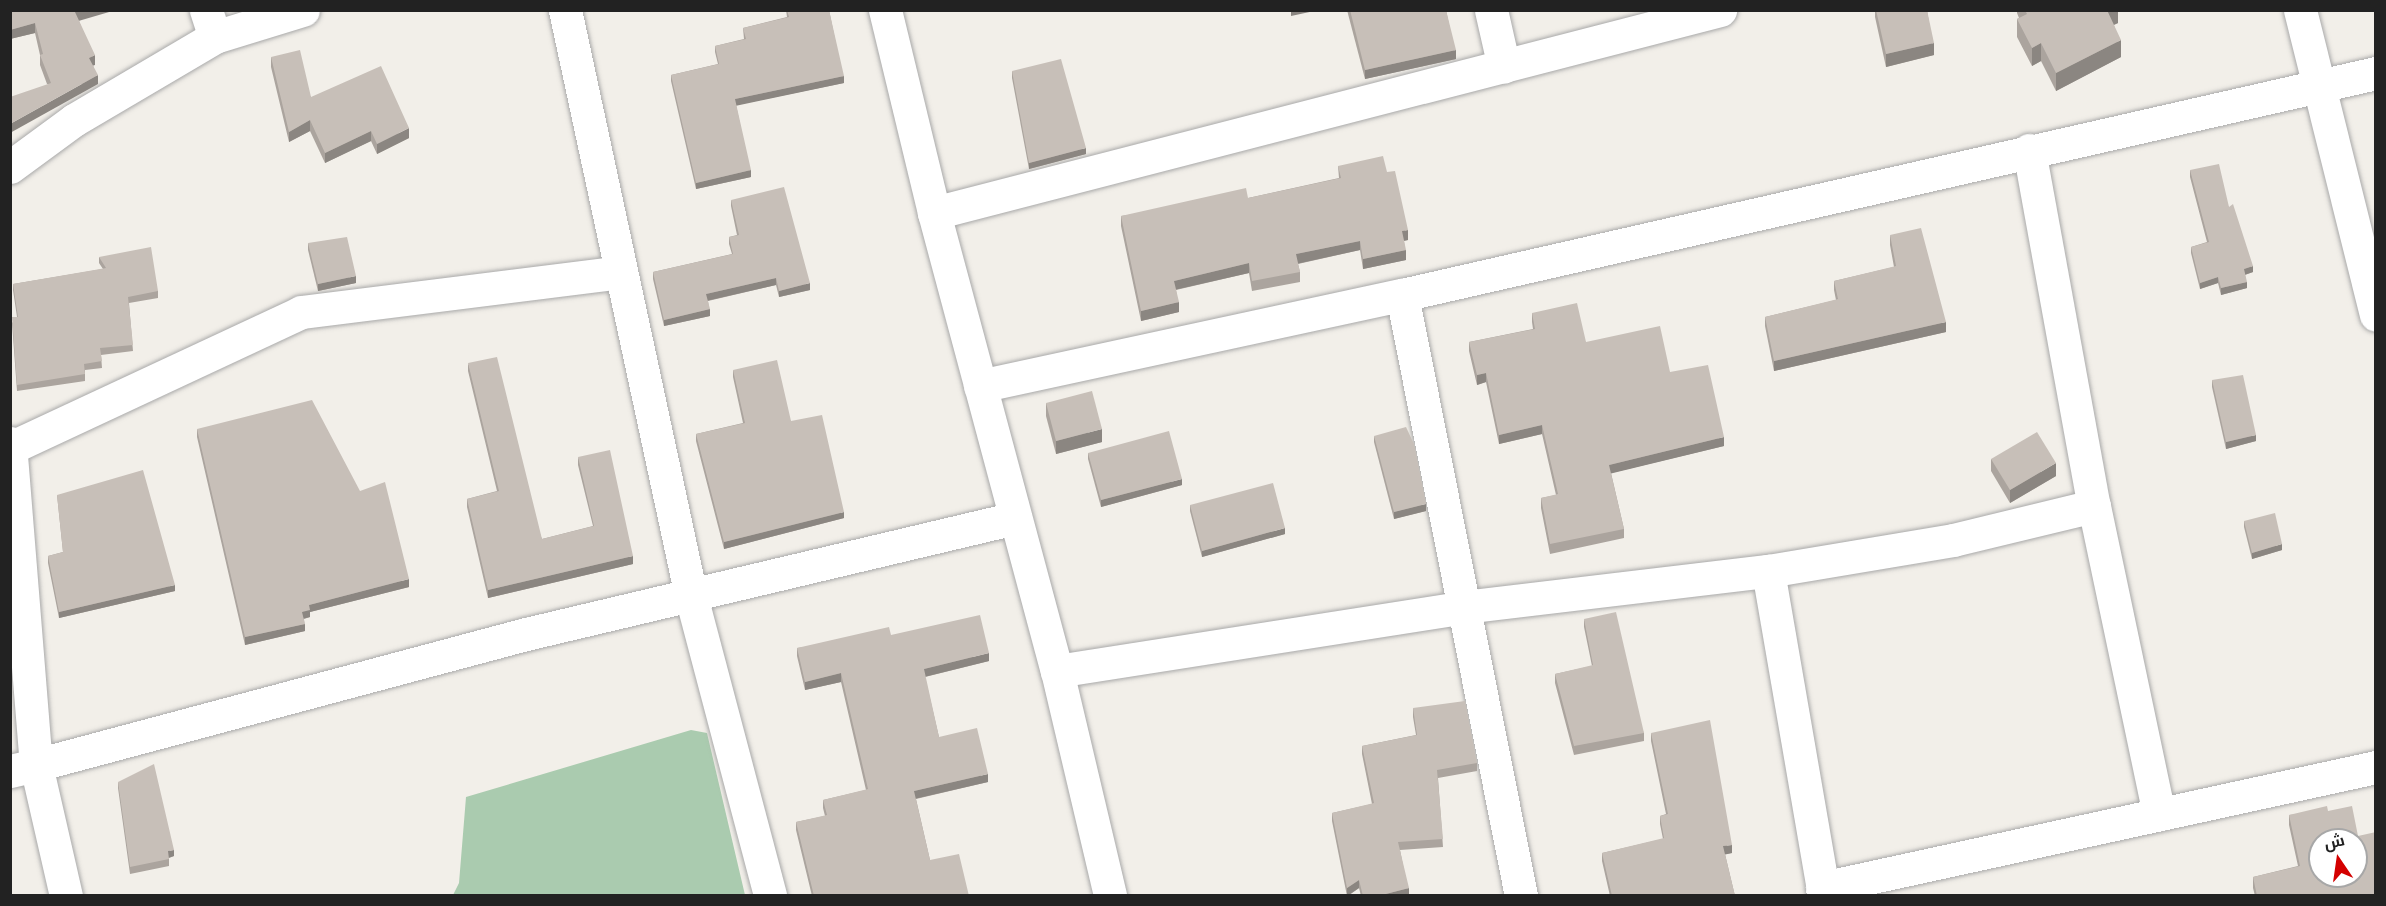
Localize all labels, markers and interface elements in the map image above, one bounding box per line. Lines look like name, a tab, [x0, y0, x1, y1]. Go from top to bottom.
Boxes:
north arrow	[2308, 828, 2368, 888]
text: ش	[2322, 829, 2347, 855]

